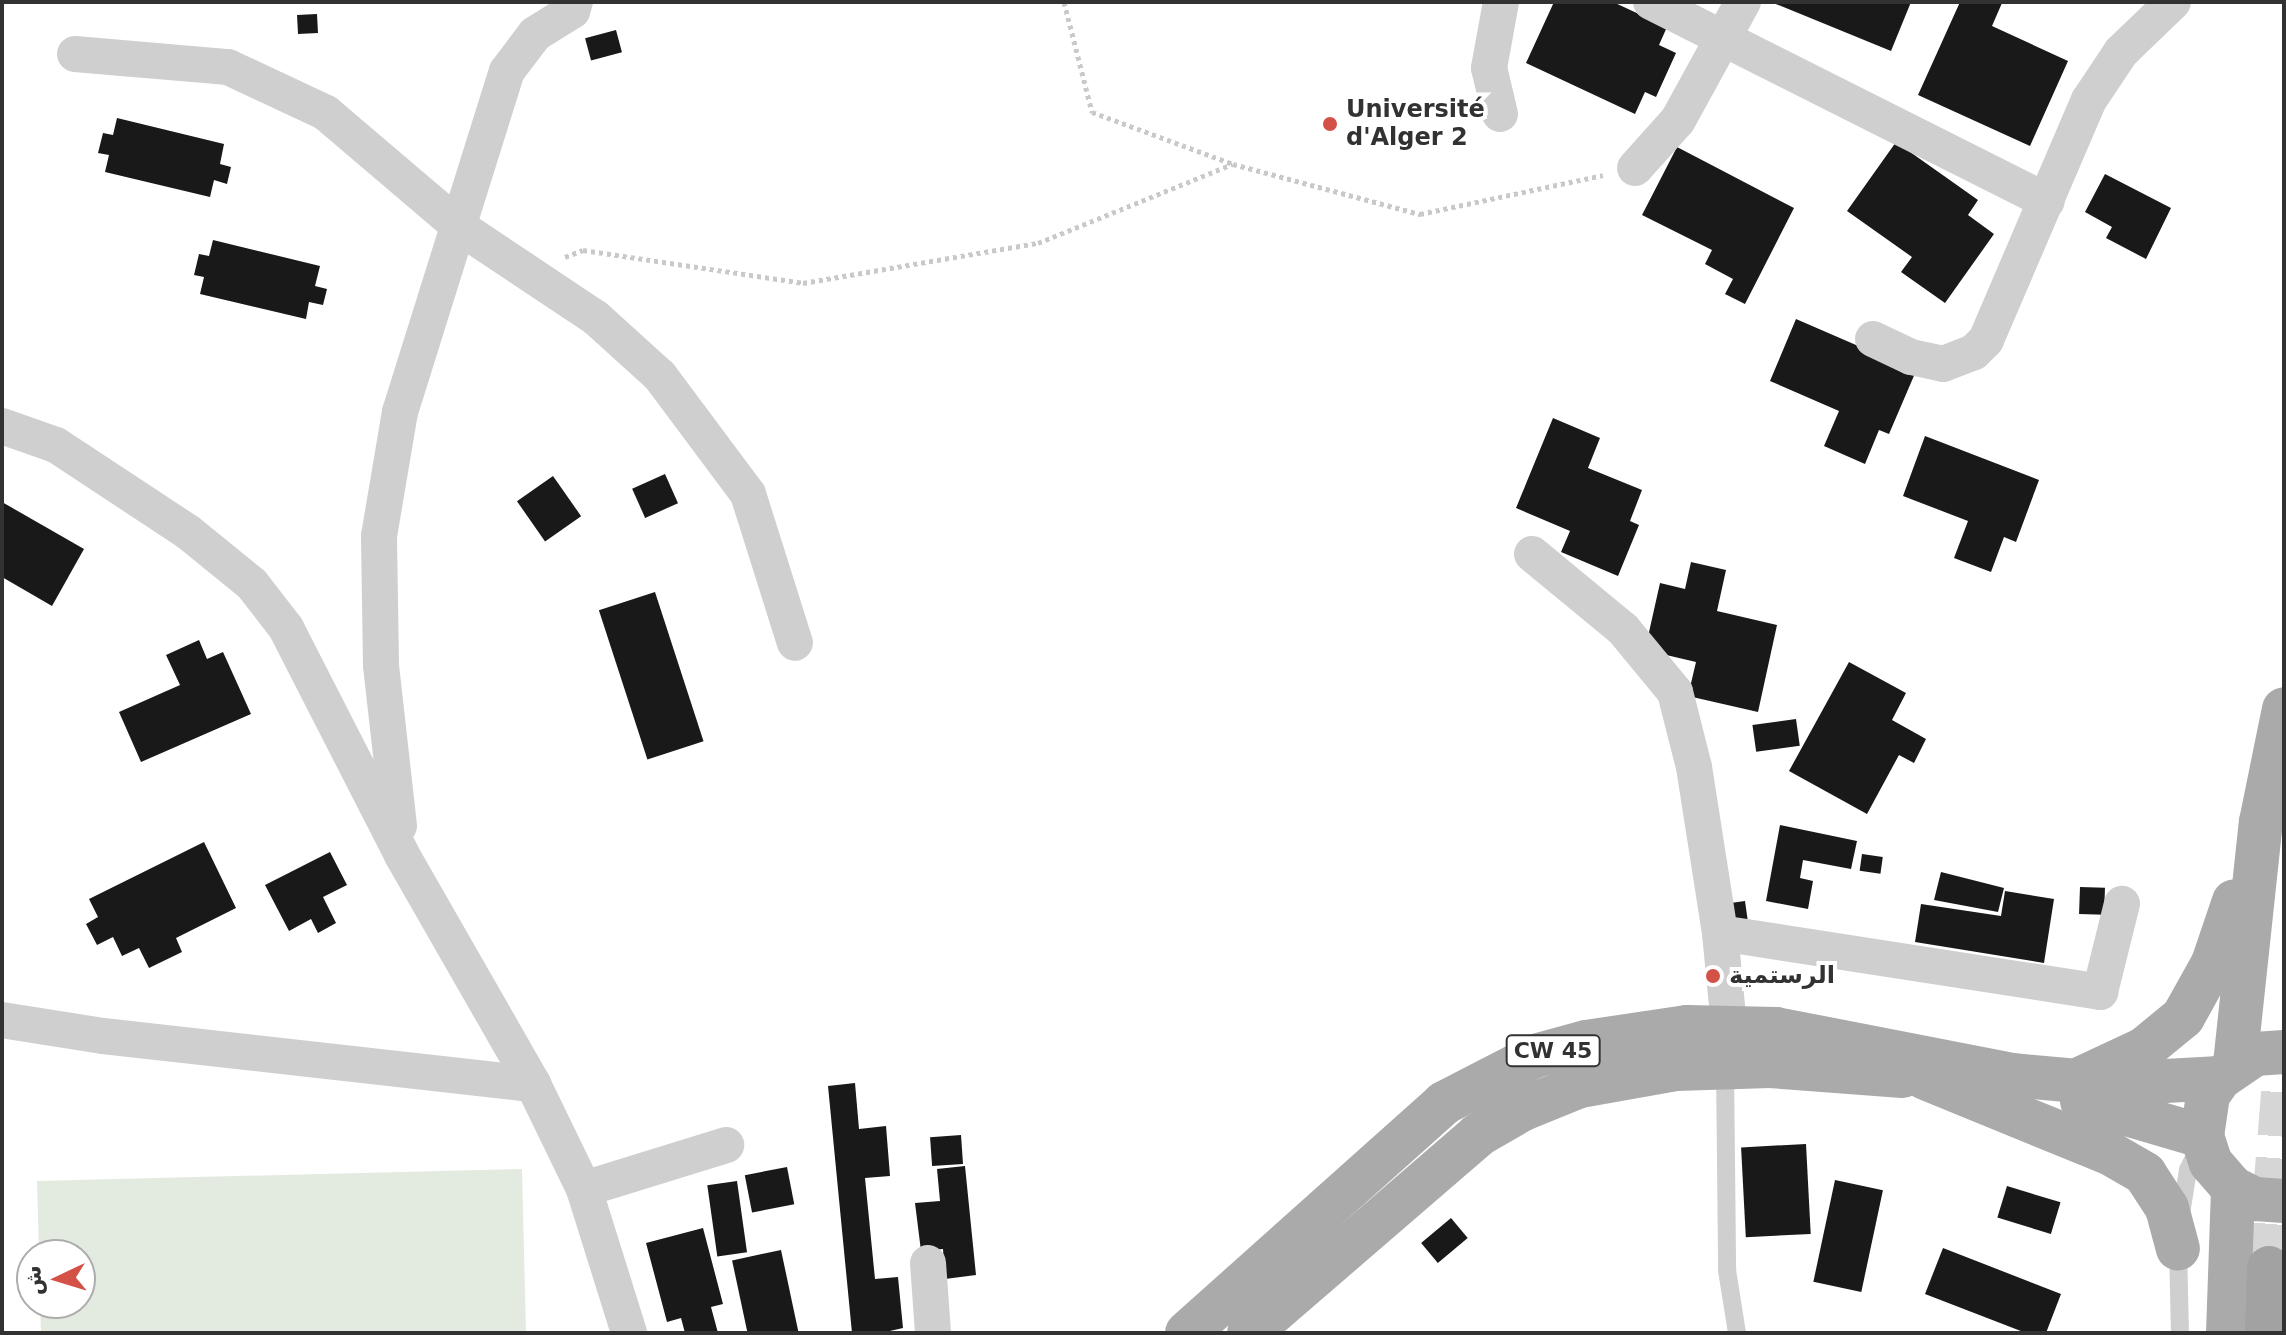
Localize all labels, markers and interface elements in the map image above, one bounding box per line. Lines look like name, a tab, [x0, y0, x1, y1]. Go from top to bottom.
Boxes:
place label: Université d'Alger 2	[1346, 96, 1485, 152]
marker: Université d'Alger 2	[1321, 115, 1339, 133]
place label: الرستمية	[1729, 962, 1835, 990]
marker: الرستمية	[1704, 967, 1722, 985]
road number: CW 45	[1505, 1033, 1601, 1069]
north arrow	[16, 1239, 96, 1319]
text: ش	[20, 1265, 47, 1297]

